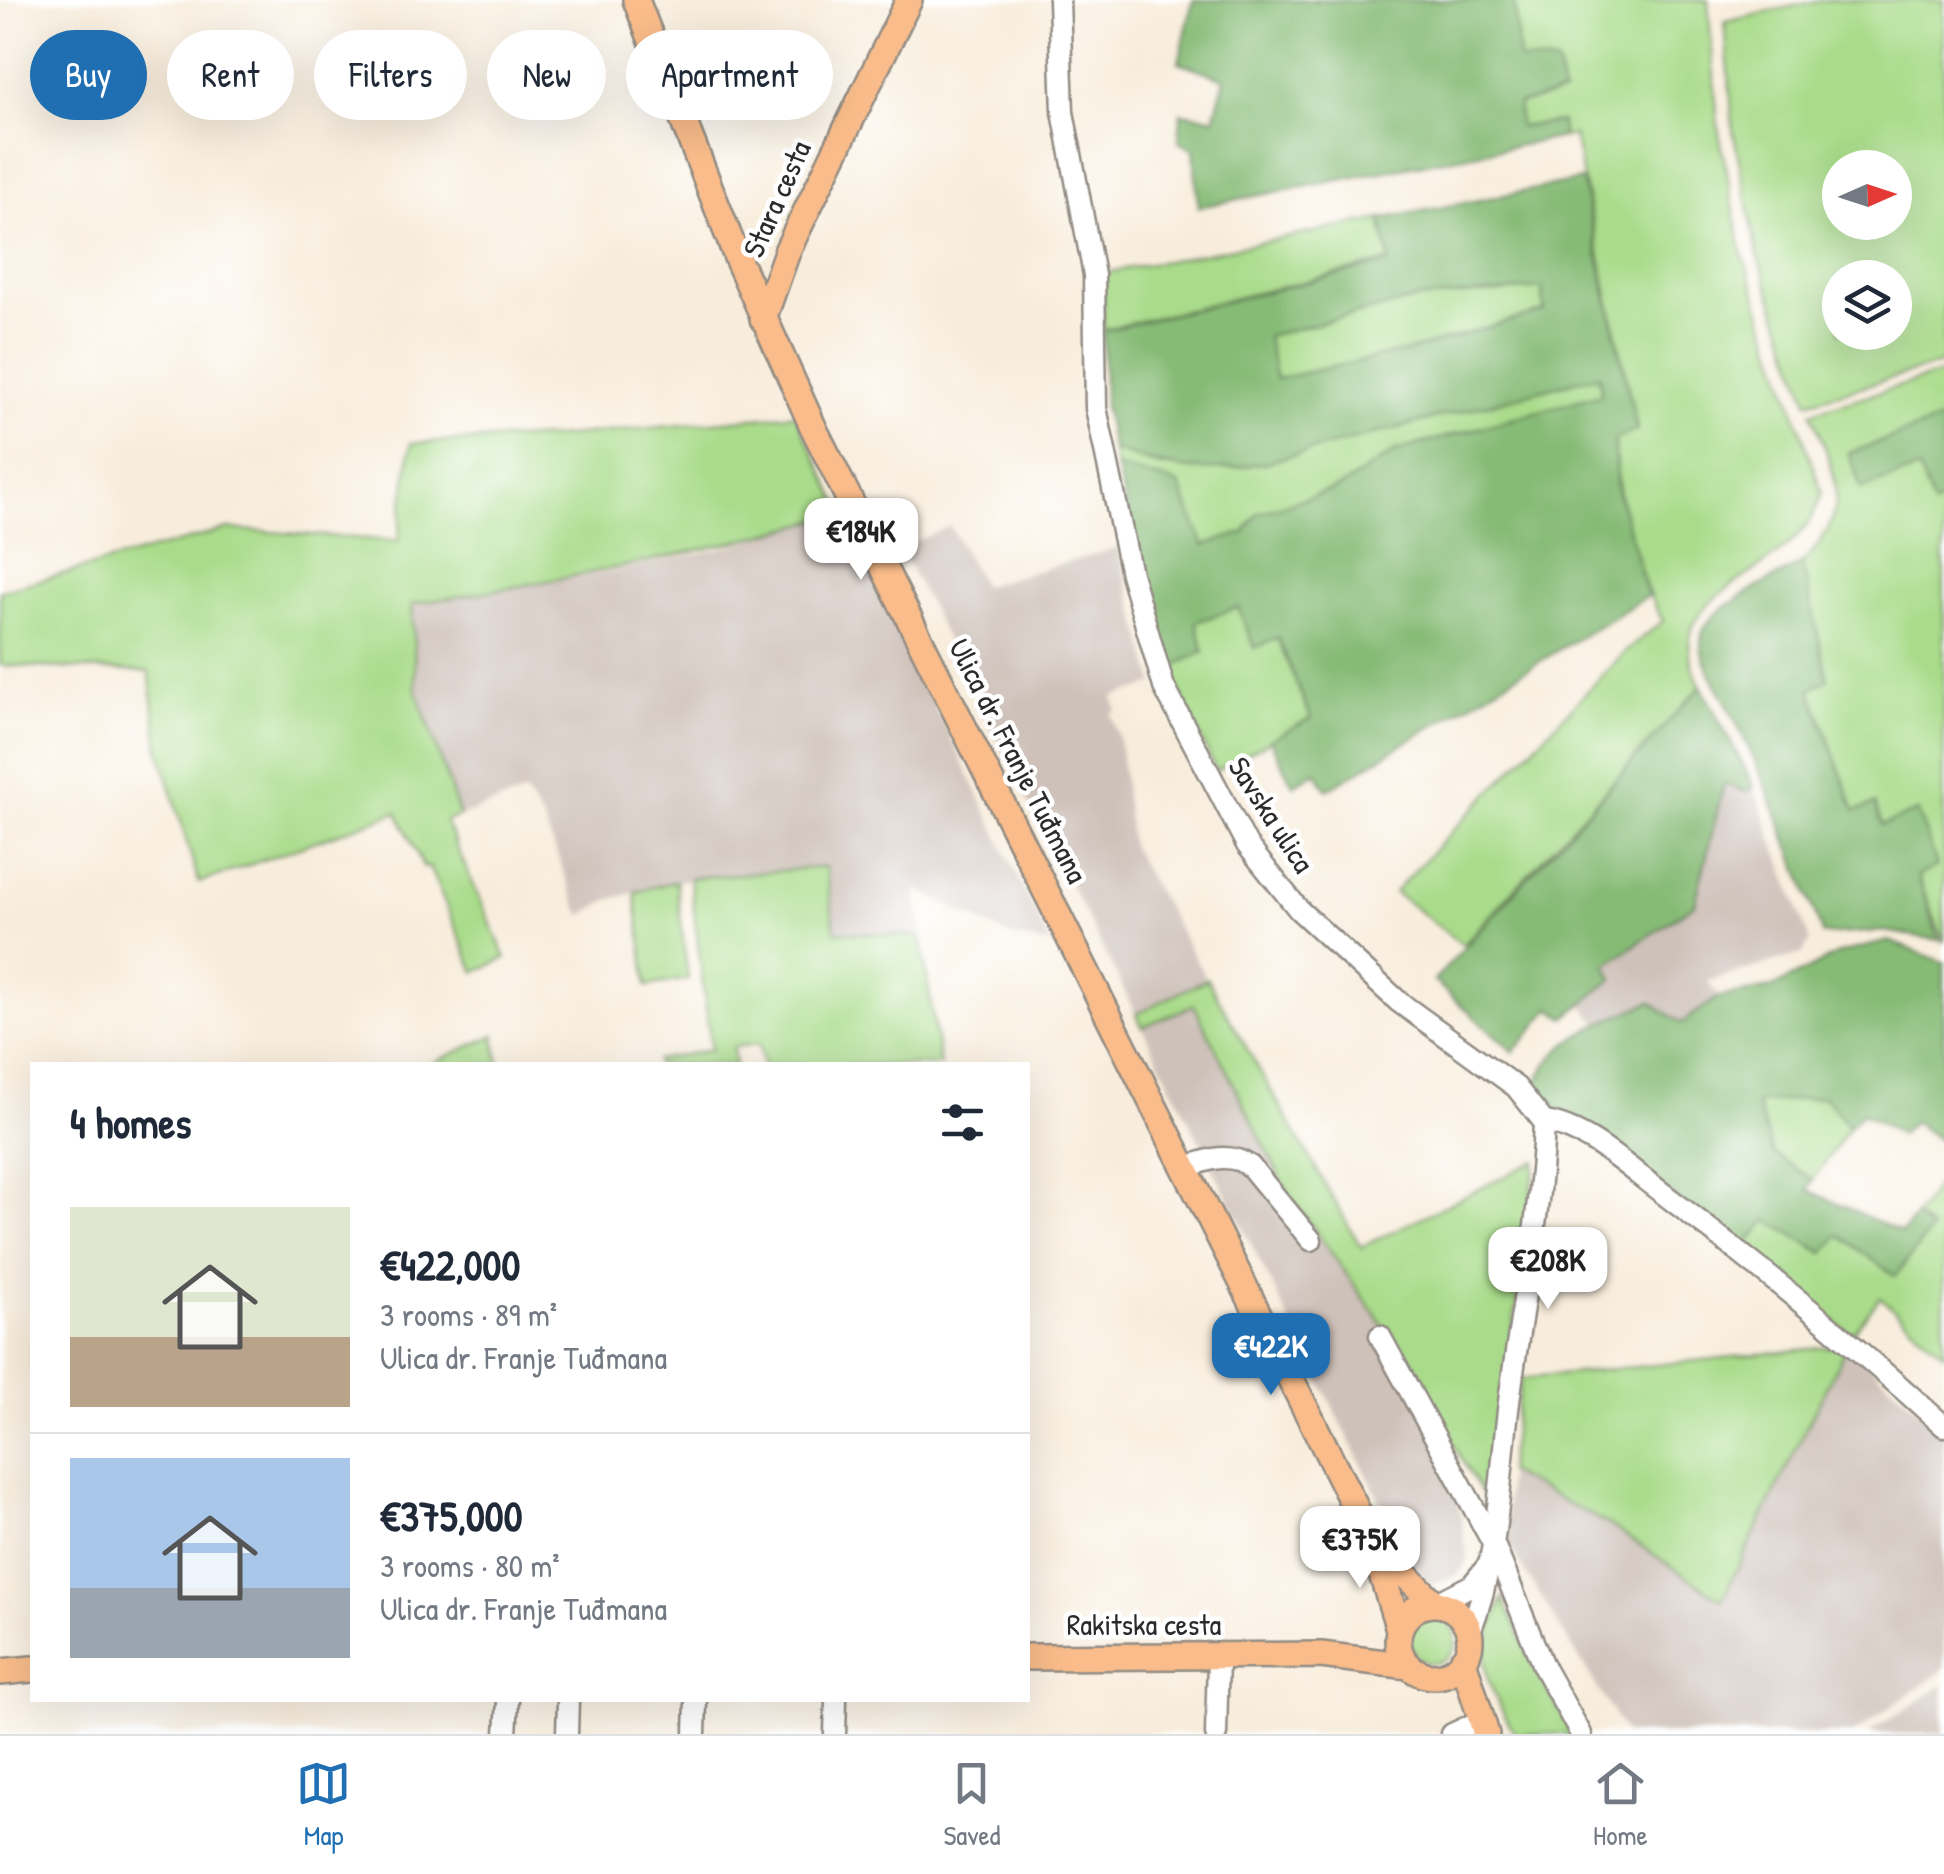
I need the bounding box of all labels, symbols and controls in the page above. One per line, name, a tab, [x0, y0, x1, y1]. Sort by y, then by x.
chip: Buy	[30, 30, 147, 120]
chip: Rent	[167, 30, 294, 120]
chip: Filters	[314, 30, 467, 120]
chip: New	[487, 30, 606, 120]
chip: Apartment	[626, 30, 833, 120]
street label: Stara cesta	[733, 134, 820, 263]
north arrow	[1822, 150, 1912, 240]
map controls	[1822, 150, 1912, 350]
button: layers	[1822, 260, 1912, 350]
pin: €184K	[791, 498, 931, 583]
text: €184K	[826, 509, 896, 552]
street label: Ulica dr. Franje Tuđmana	[940, 632, 1098, 890]
street label: Savska ulica	[1220, 749, 1324, 880]
text: 4 homes	[70, 1094, 191, 1151]
icon: filters	[935, 1095, 990, 1150]
pin: €208K	[1478, 1227, 1618, 1312]
text: €422,000	[380, 1236, 520, 1293]
text: €208K	[1510, 1238, 1586, 1281]
icon: home	[150, 1247, 270, 1367]
text: 3 rooms · 89 m²	[380, 1293, 557, 1336]
pin: €422K	[1201, 1313, 1341, 1398]
text: €422K	[1234, 1324, 1308, 1367]
text: Ulica dr. Franje Tuđmana	[380, 1336, 667, 1379]
text: €375,000	[380, 1487, 523, 1544]
icon: home	[150, 1498, 270, 1618]
pin: €375K	[1290, 1506, 1430, 1591]
text: €375K	[1322, 1517, 1398, 1560]
text: 3 rooms · 80 m²	[380, 1544, 560, 1587]
text: Ulica dr. Franje Tuđmana	[380, 1587, 667, 1630]
street label: Rakitska cesta	[1067, 1604, 1222, 1644]
tab: Map	[296, 1756, 351, 1854]
tab: Saved	[943, 1756, 1001, 1854]
tab: Home	[1593, 1756, 1648, 1854]

